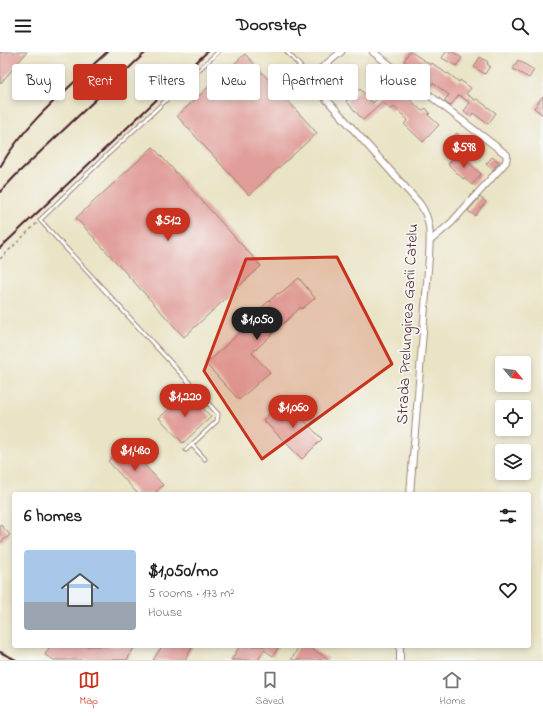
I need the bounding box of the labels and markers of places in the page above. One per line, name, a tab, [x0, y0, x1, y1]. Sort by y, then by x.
pin: $598	[440, 135, 488, 169]
pin: $512	[144, 208, 192, 242]
pin: $1,050	[224, 307, 290, 341]
pin: $1,220	[152, 384, 218, 418]
pin: $1,060	[260, 395, 326, 429]
pin: $1,480	[102, 438, 168, 472]

